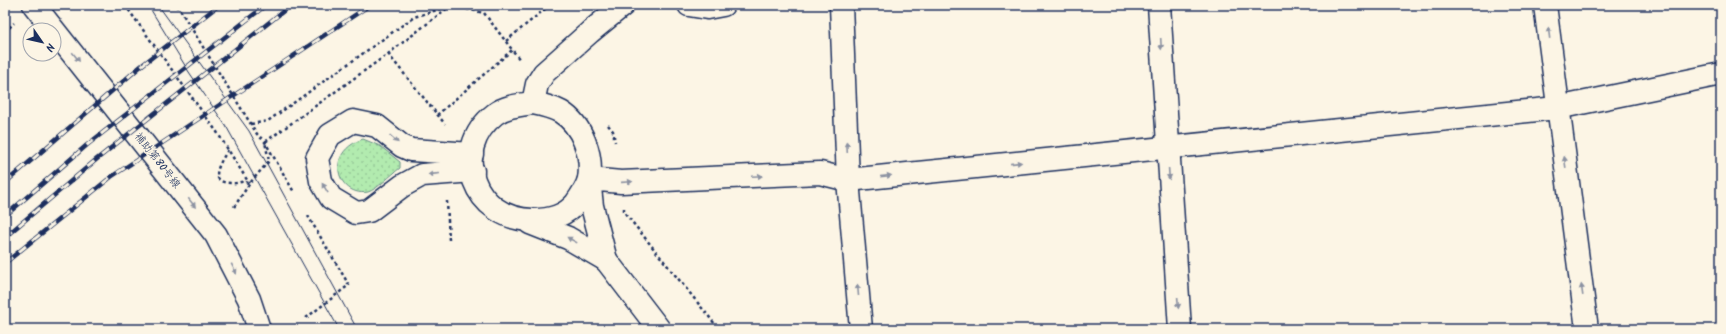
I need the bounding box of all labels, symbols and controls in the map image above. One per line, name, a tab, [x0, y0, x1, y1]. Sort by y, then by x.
north arrow	[22, 22, 62, 62]
one-way arrow	[1545, 26, 1552, 39]
one-way arrow	[1158, 38, 1165, 50]
text: N	[40, 39, 59, 55]
one-way arrow	[72, 52, 81, 62]
street label: 補助第80号線	[129, 129, 185, 193]
one-way arrow	[389, 134, 399, 143]
one-way arrow	[844, 140, 850, 153]
one-way arrow	[1561, 155, 1568, 168]
one-way arrow	[1010, 160, 1022, 167]
one-way arrow	[1165, 168, 1172, 180]
one-way arrow	[428, 171, 440, 178]
one-way arrow	[751, 173, 764, 179]
one-way arrow	[880, 173, 892, 180]
one-way arrow	[621, 178, 633, 185]
one-way arrow	[322, 182, 329, 194]
one-way arrow	[187, 198, 196, 209]
one-way arrow	[566, 237, 578, 244]
one-way arrow	[231, 264, 237, 275]
one-way arrow	[855, 284, 861, 296]
one-way arrow	[1579, 284, 1585, 296]
one-way arrow	[1175, 297, 1182, 309]

